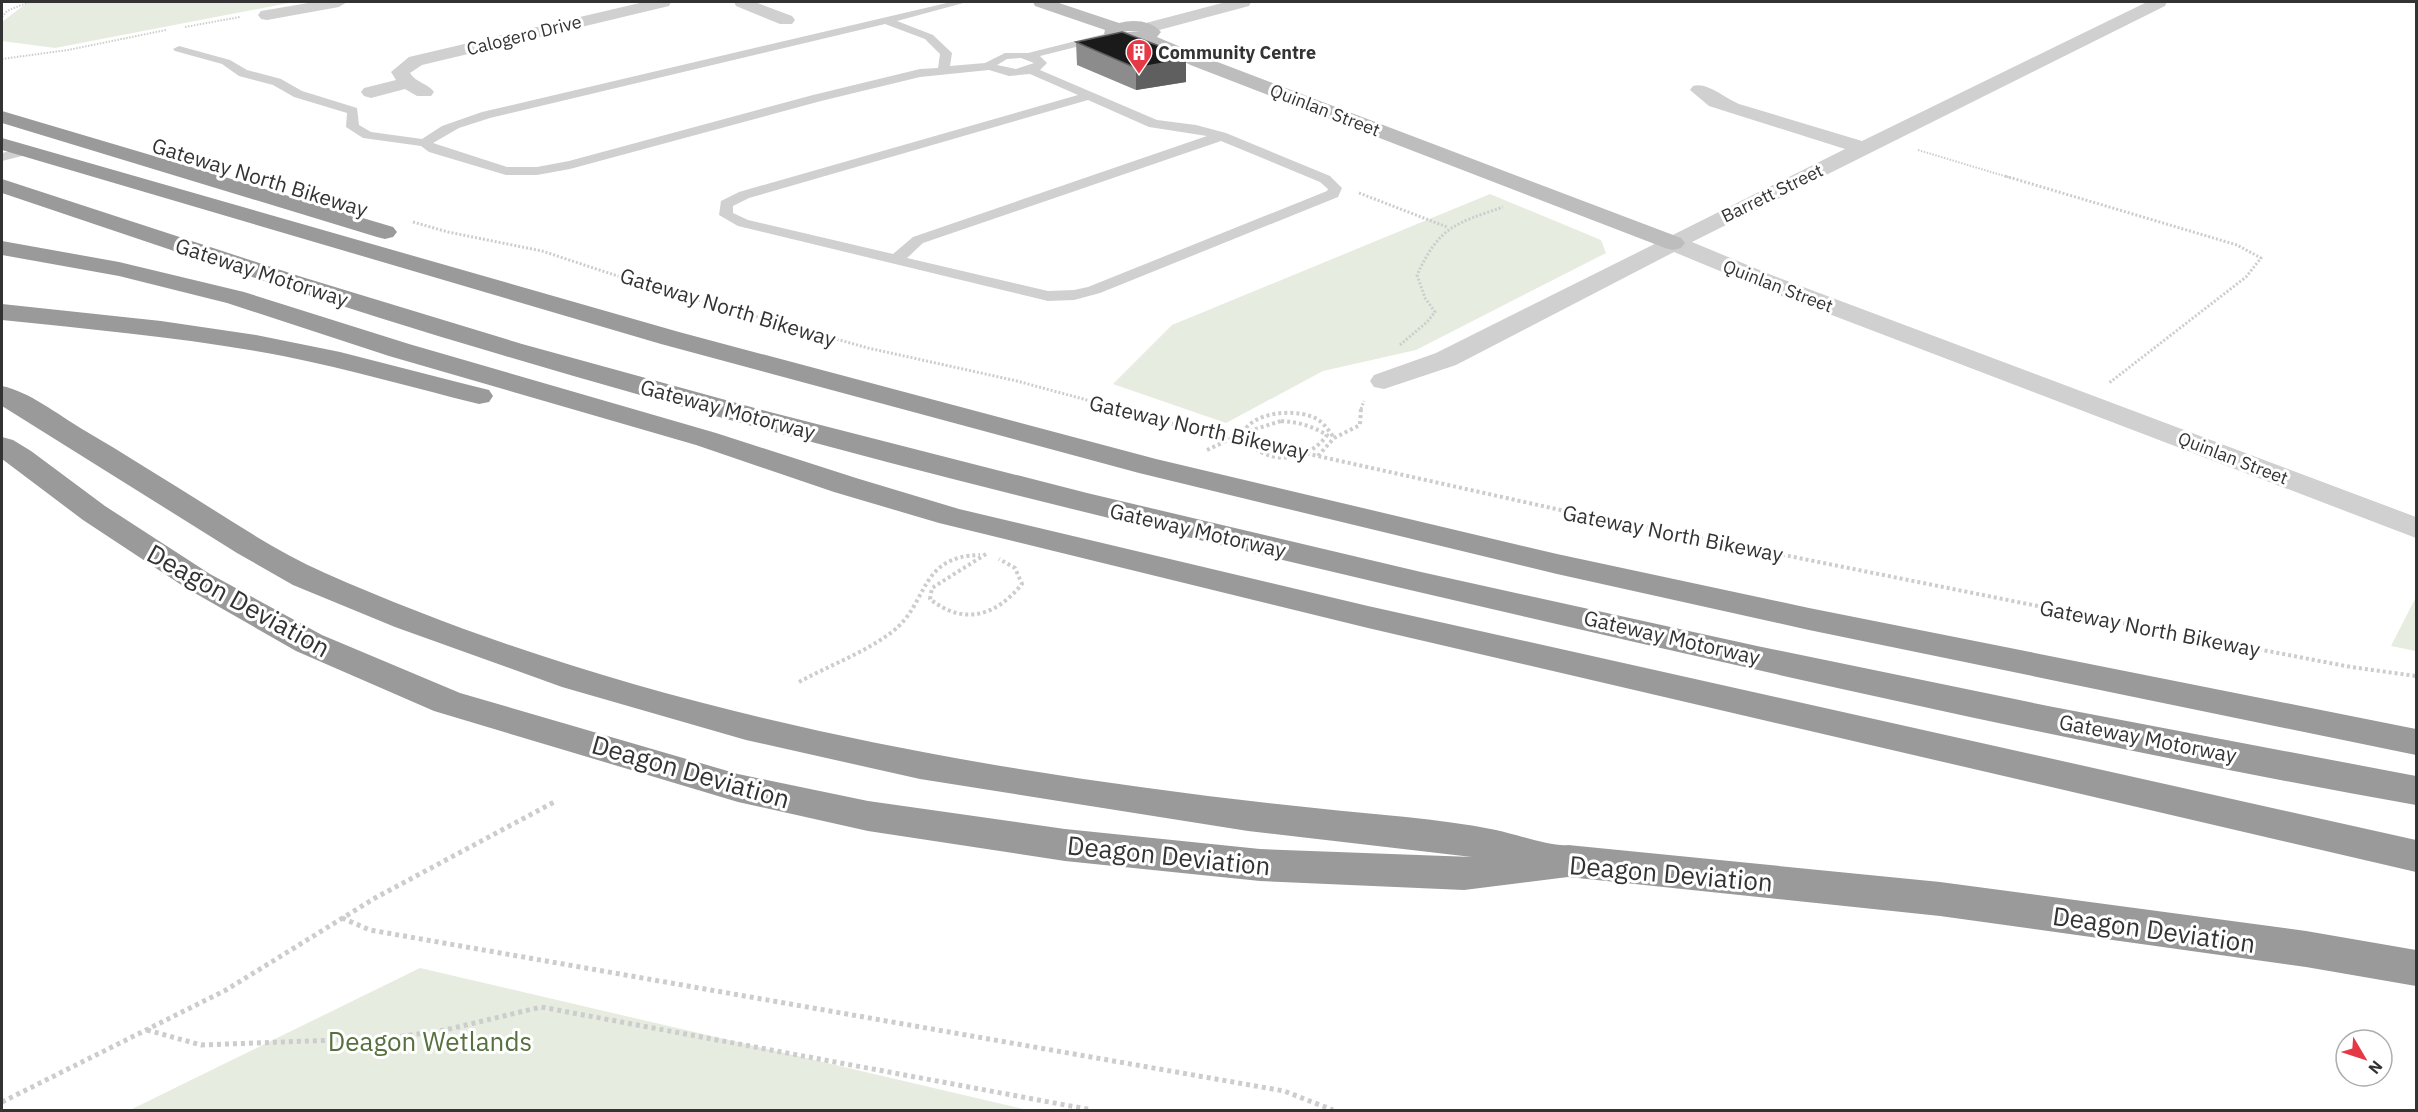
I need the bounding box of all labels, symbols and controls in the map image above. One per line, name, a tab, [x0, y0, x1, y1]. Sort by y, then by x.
street label: Calogero Drive	[464, 10, 584, 60]
building icon: Community Centre	[1124, 37, 1154, 75]
place label: Community Centre	[1158, 41, 1316, 64]
street label: Quinlan Street	[1267, 78, 1383, 142]
street label: Gateway North Bikeway	[149, 131, 372, 223]
street label: Barrett Street	[1717, 158, 1827, 228]
street label: Gateway Motorway	[172, 231, 353, 313]
street label: Quinlan Street	[1720, 254, 1836, 318]
street label: Gateway North Bikeway	[617, 261, 840, 353]
street label: Gateway Motorway	[637, 372, 819, 446]
street label: Gateway North Bikeway	[1087, 388, 1312, 466]
street label: Quinlan Street	[2175, 426, 2291, 490]
street label: Gateway Motorway	[1107, 496, 1289, 564]
street label: Gateway North Bikeway	[1560, 498, 1786, 568]
street label: Deagon Deviation	[141, 536, 337, 664]
street label: Gateway North Bikeway	[2037, 593, 2263, 663]
street label: Gateway Motorway	[1581, 603, 1763, 671]
street label: Gateway Motorway	[2057, 707, 2240, 769]
street label: Deagon Deviation	[588, 727, 794, 815]
street label: Deagon Deviation	[1066, 827, 1272, 883]
street label: Deagon Deviation	[1568, 847, 1774, 899]
street label: Deagon Deviation	[2050, 898, 2258, 960]
park label: Deagon Wetlands	[328, 1024, 532, 1058]
north arrow	[2334, 1028, 2394, 1088]
text: N	[2364, 1057, 2387, 1078]

